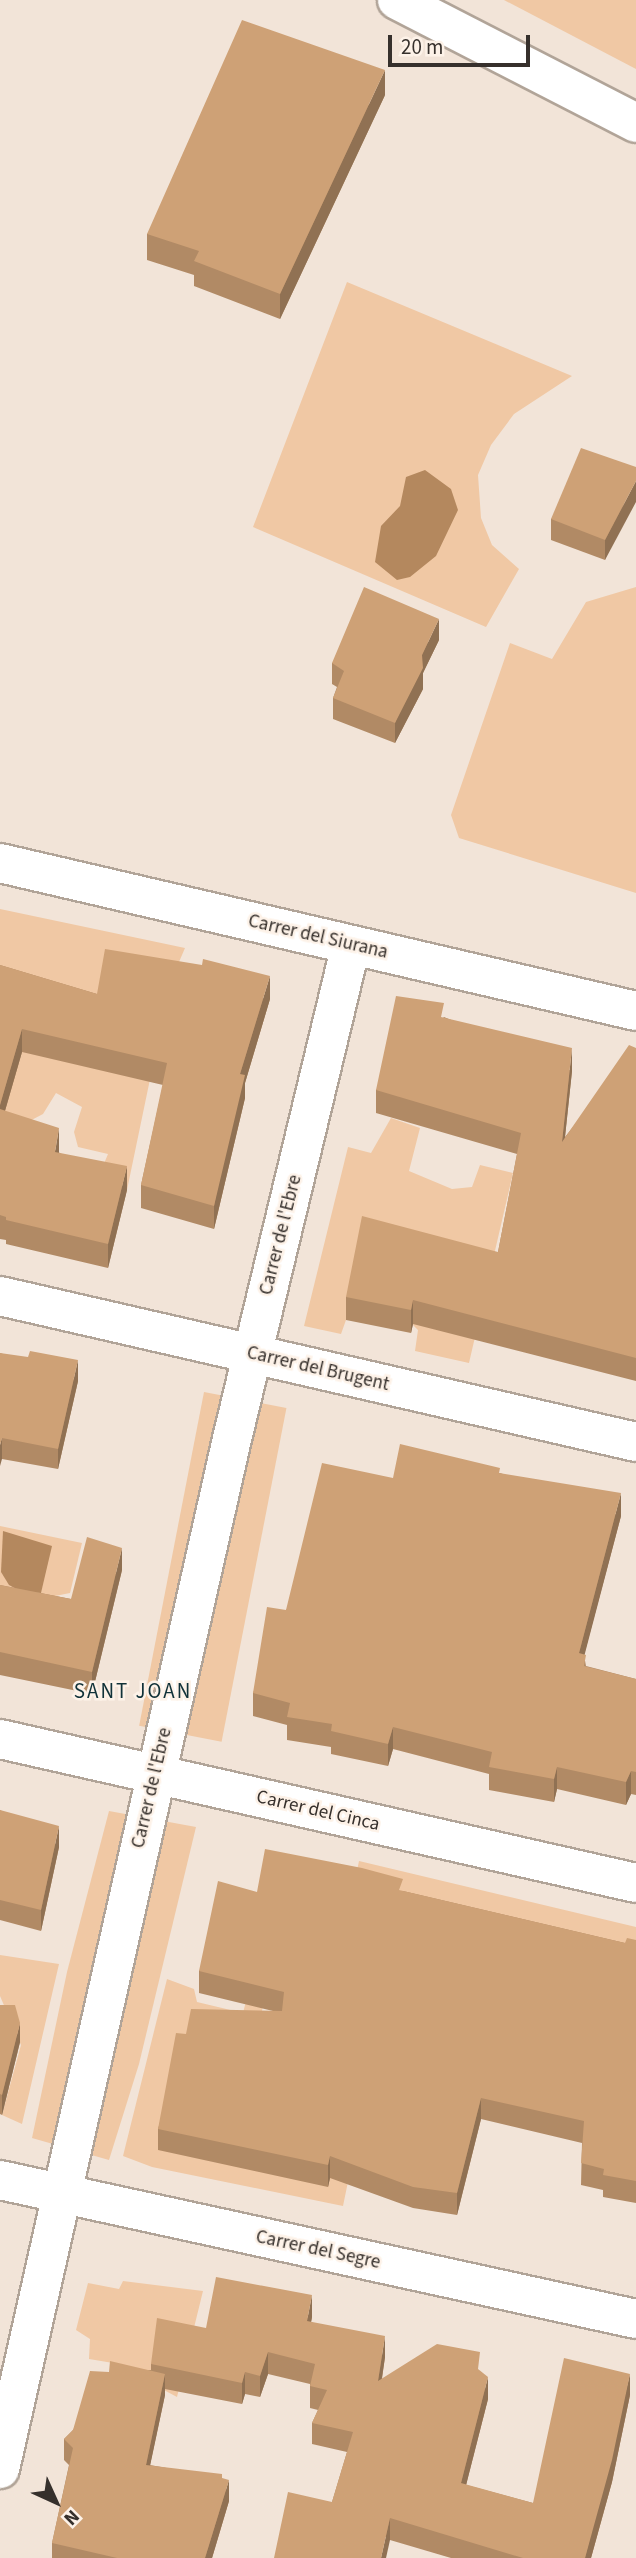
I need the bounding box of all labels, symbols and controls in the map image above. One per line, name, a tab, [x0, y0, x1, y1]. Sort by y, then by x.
scale bar	[391, 21, 533, 65]
text: 20 m	[401, 32, 443, 62]
street label: Carrer del Siurana	[246, 910, 390, 964]
street label: Carrer de l'Ebre	[255, 1173, 307, 1297]
street label: Carrer del Brugent	[245, 1342, 391, 1396]
district label: SANT JOAN	[75, 1678, 191, 1704]
street label: Carrer de l'Ebre	[127, 1726, 177, 1850]
street label: Carrer del Cinca	[254, 1786, 382, 1836]
street label: Carrer del Segre	[254, 2226, 382, 2274]
north arrow	[21, 2467, 91, 2537]
text: N	[57, 2503, 85, 2531]

